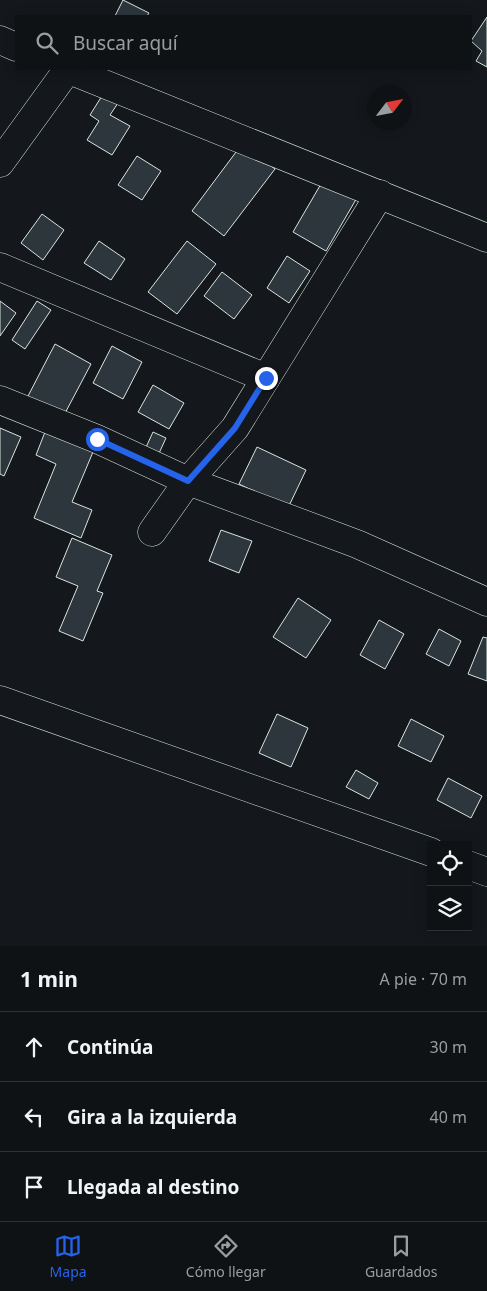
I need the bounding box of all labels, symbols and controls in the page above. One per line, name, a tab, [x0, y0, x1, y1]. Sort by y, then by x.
search box	[15, 15, 472, 70]
icon: search	[33, 29, 61, 57]
text: Buscar aquí	[73, 30, 178, 56]
north arrow	[367, 85, 412, 130]
route end	[255, 367, 278, 390]
route start	[86, 428, 109, 451]
map controls	[427, 841, 472, 931]
button: locate	[427, 841, 472, 886]
button: layers	[427, 886, 472, 931]
text: 1 min	[20, 965, 78, 993]
text: A pie · 70 m	[380, 968, 467, 990]
icon: ahead	[20, 1033, 48, 1061]
text: Continúa	[67, 1034, 153, 1060]
text: 30 m	[430, 1036, 467, 1058]
icon: left	[20, 1103, 48, 1131]
text: Gira a la izquierda	[67, 1104, 237, 1130]
text: 40 m	[430, 1106, 467, 1128]
icon: arrive	[20, 1173, 48, 1201]
text: Llegada al destino	[67, 1174, 239, 1200]
tab: Mapa	[50, 1232, 87, 1281]
tab: Cómo llegar	[186, 1232, 266, 1281]
tab: Guardados	[365, 1232, 437, 1281]

